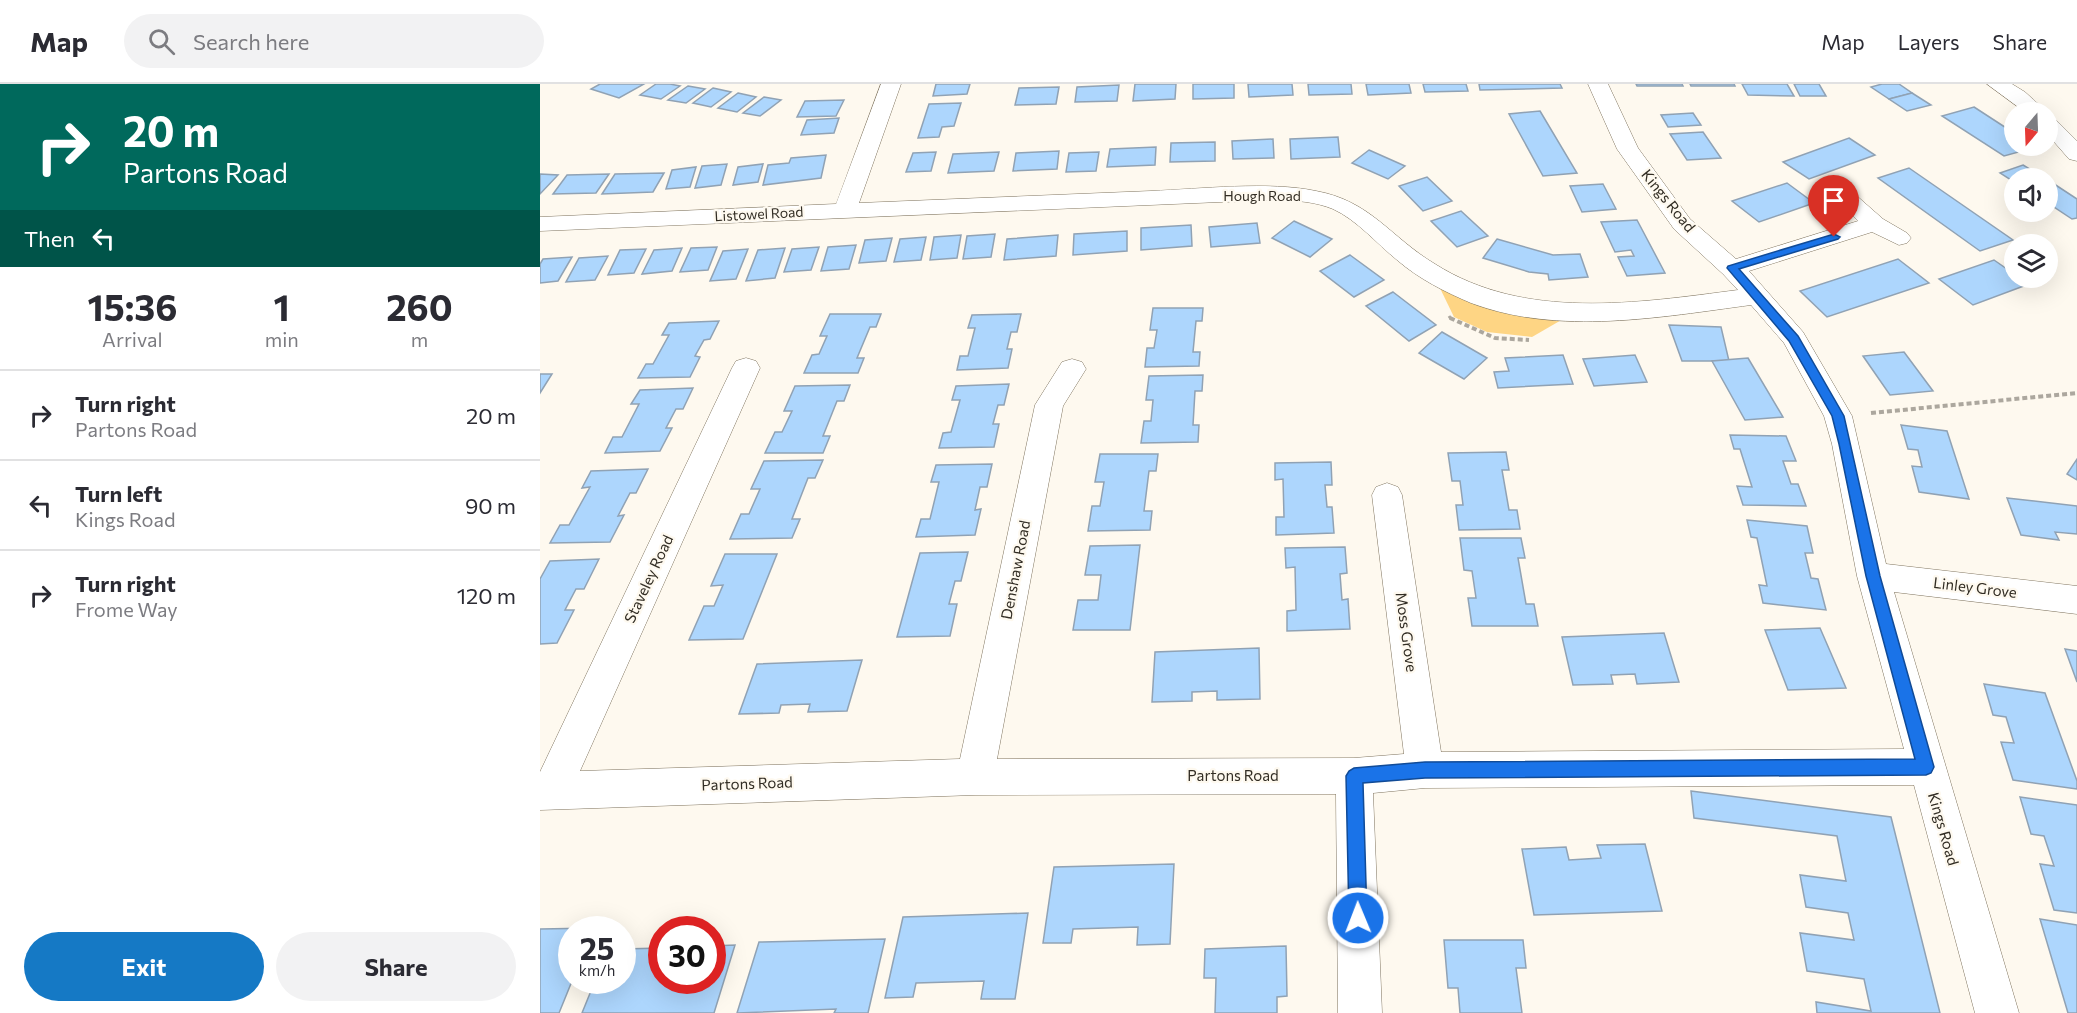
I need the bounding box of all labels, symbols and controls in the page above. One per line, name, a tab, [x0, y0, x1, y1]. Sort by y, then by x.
search box	[124, 14, 544, 68]
text: Map	[30, 24, 88, 58]
icon: search	[145, 25, 178, 58]
text: Search here	[193, 28, 309, 55]
text: Map	[1821, 29, 1865, 54]
text: Layers	[1898, 29, 1960, 54]
text: Share	[1993, 29, 2047, 54]
north arrow	[2004, 102, 2058, 156]
map controls	[2004, 102, 2058, 288]
text: 20 m	[123, 104, 219, 156]
icon: right	[24, 108, 102, 186]
text: Partons Road	[123, 156, 288, 189]
street label: Kings Road	[1638, 165, 1699, 235]
button: sound	[2004, 168, 2058, 222]
pin	[1808, 175, 1859, 237]
icon: arrive	[1817, 184, 1850, 217]
street label: Hough Road	[1223, 187, 1301, 204]
street label: Listowel Road	[714, 203, 804, 224]
icon: left	[87, 222, 120, 255]
text: Then	[24, 225, 75, 252]
button: layers	[2004, 234, 2058, 288]
text: 15:36	[87, 284, 177, 328]
text: 1	[274, 284, 290, 328]
text: 260	[386, 284, 453, 328]
text: Arrival	[102, 327, 163, 351]
text: min	[265, 327, 299, 351]
text: m	[411, 327, 428, 351]
text: Turn right	[75, 390, 176, 417]
icon: right	[24, 399, 57, 432]
text: 20 m	[466, 402, 516, 429]
text: Partons Road	[75, 417, 197, 441]
text: Turn left	[75, 480, 162, 507]
icon: left	[24, 489, 57, 522]
text: 90 m	[465, 492, 516, 519]
text: Kings Road	[75, 507, 176, 531]
street label: Denshaw Road	[997, 519, 1033, 621]
street label: Staveley Road	[620, 532, 676, 625]
text: Turn right	[75, 570, 176, 597]
street label: Linley Grove	[1932, 573, 2018, 601]
icon: right	[24, 579, 57, 612]
text: 120 m	[457, 582, 516, 609]
street label: Moss Grove	[1392, 591, 1422, 673]
text: Frome Way	[75, 597, 178, 621]
street label: Partons Road	[1187, 766, 1279, 784]
street label: Partons Road	[701, 772, 793, 794]
street label: Kings Road	[1925, 790, 1963, 867]
position arrow	[1326, 886, 1390, 950]
speed limit sign: 30	[648, 916, 726, 994]
text: 25	[580, 929, 614, 966]
button: Exit	[24, 932, 264, 1001]
button: Share	[276, 932, 516, 1001]
text: km/h	[579, 961, 615, 979]

